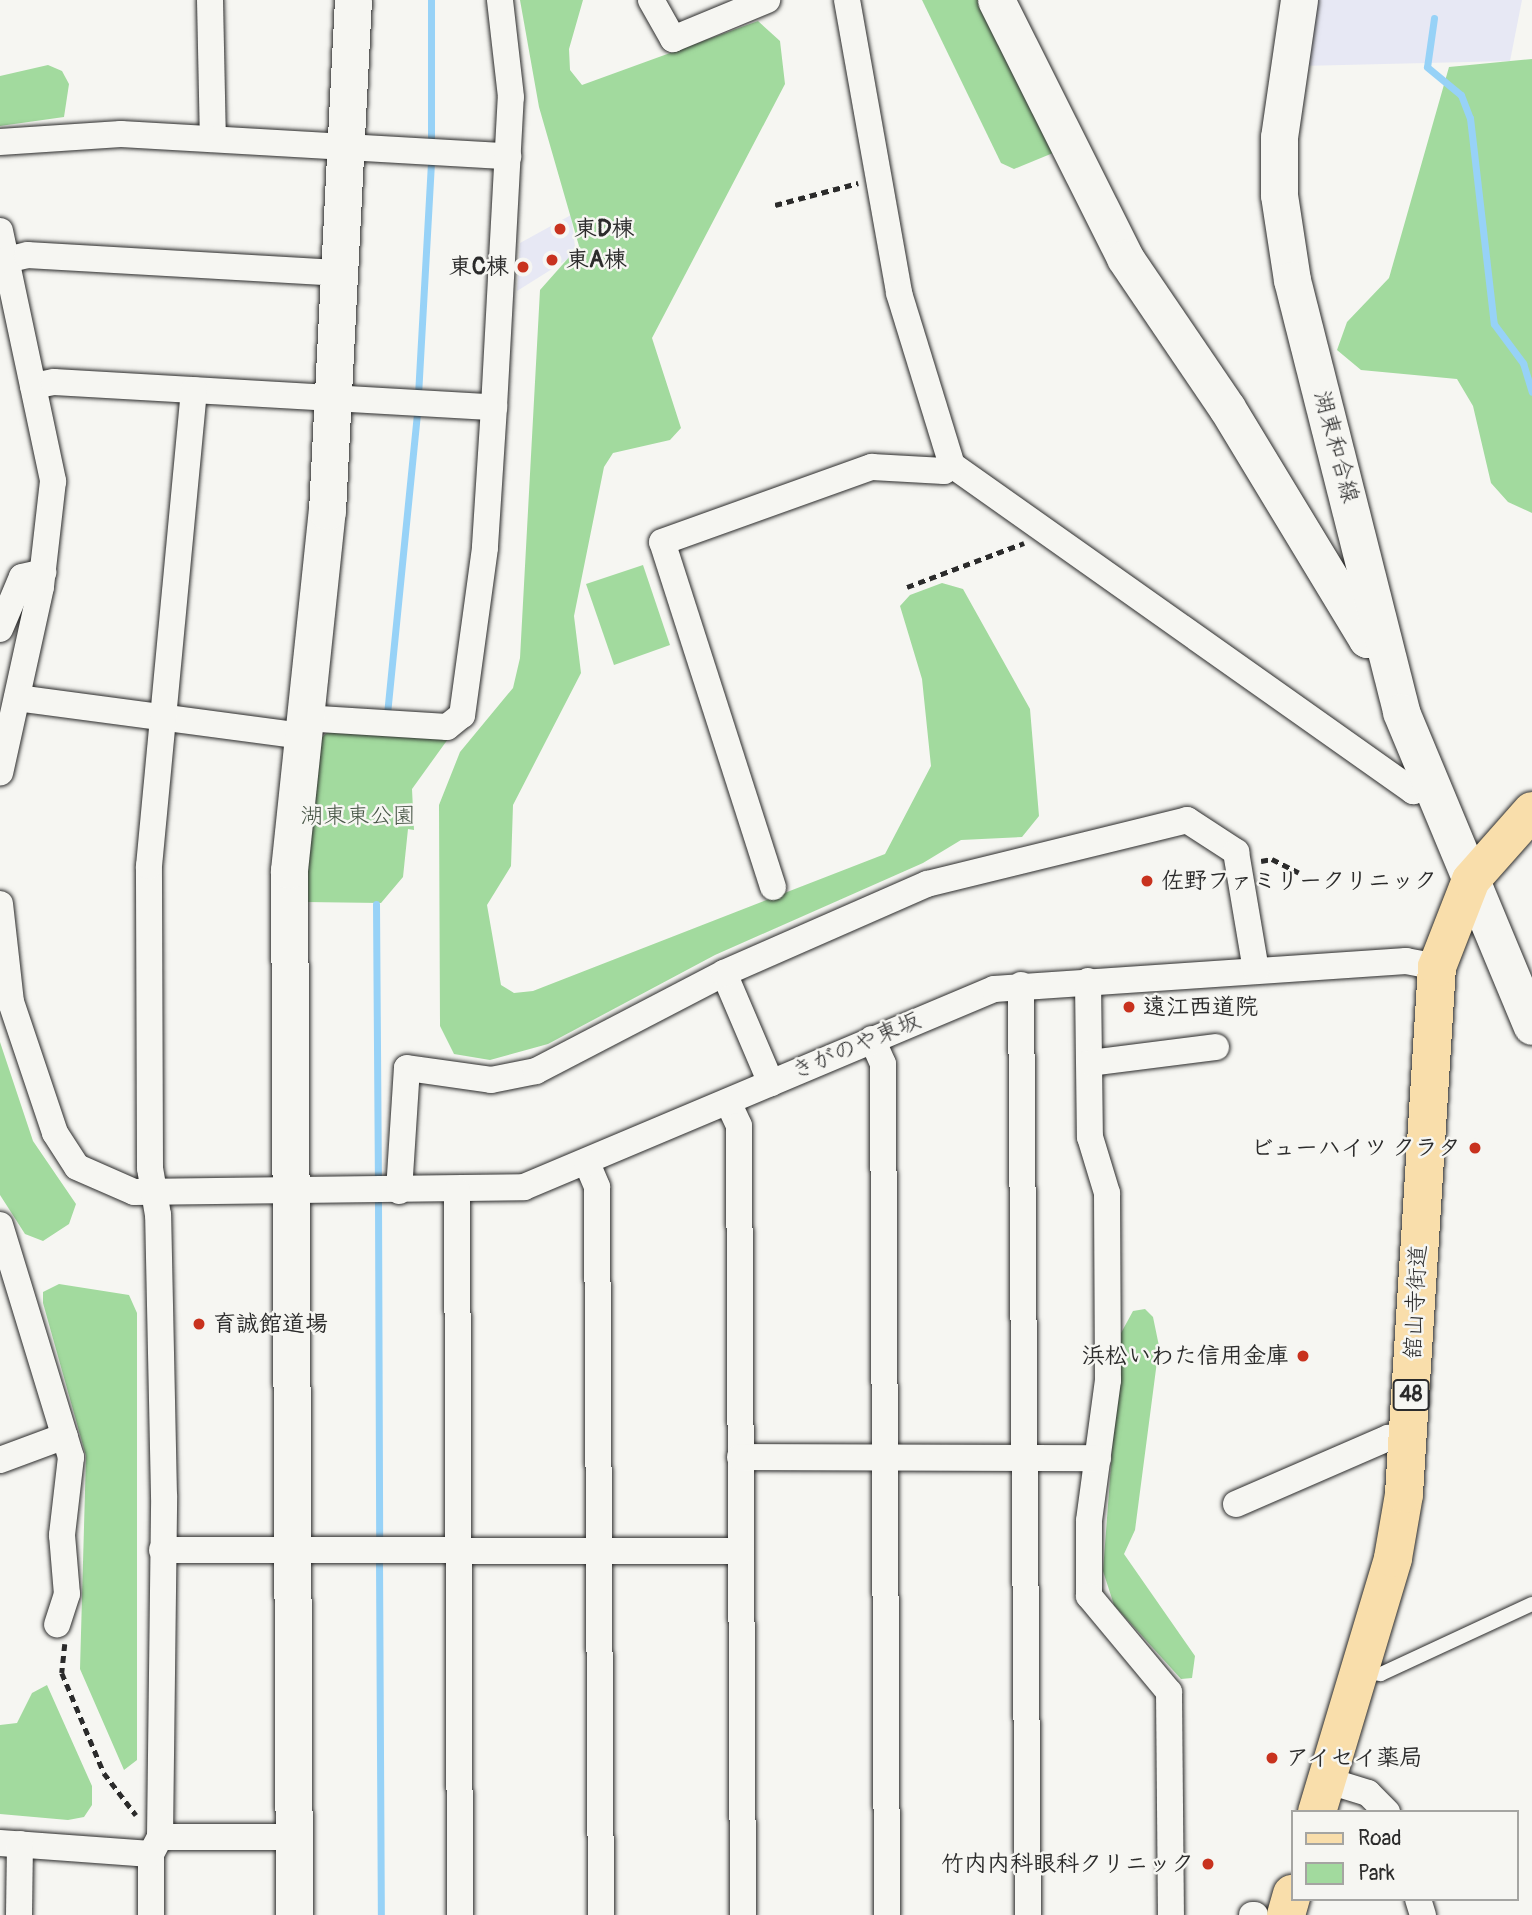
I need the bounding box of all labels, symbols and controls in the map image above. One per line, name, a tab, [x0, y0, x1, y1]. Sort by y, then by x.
place label: 東D棟	[574, 215, 634, 243]
marker: 東D棟	[552, 221, 568, 237]
place label: 東A棟	[566, 246, 627, 274]
marker: 東A棟	[544, 252, 560, 268]
place label: 東C棟	[449, 253, 509, 281]
marker: 東C棟	[515, 259, 531, 275]
street label: 湖東和合線	[1308, 388, 1364, 506]
park label: 湖東東公園	[301, 802, 415, 830]
place label: 佐野ファミリークリニック	[1161, 867, 1437, 895]
marker: 佐野ファミリークリニック	[1139, 873, 1155, 889]
place label: 遠江西道院	[1143, 993, 1258, 1021]
marker: 遠江西道院	[1121, 999, 1137, 1015]
street label: きがのや東坂	[787, 1006, 925, 1086]
place label: ビューハイツ クラタ	[1249, 1134, 1461, 1162]
marker: ビューハイツ クラタ	[1467, 1140, 1483, 1156]
street label: 舘山寺街道	[1399, 1244, 1433, 1360]
place label: 育誠館道場	[213, 1310, 328, 1338]
marker: 育誠館道場	[191, 1316, 207, 1332]
place label: 浜松いわた信用金庫	[1082, 1342, 1289, 1370]
marker: 浜松いわた信用金庫	[1295, 1348, 1311, 1364]
road number: 48	[1392, 1378, 1430, 1412]
place label: アイセイ薬局	[1286, 1744, 1424, 1772]
marker: アイセイ薬局	[1264, 1750, 1280, 1766]
legend	[1290, 1810, 1518, 1901]
text: Road	[1358, 1825, 1402, 1852]
place label: 竹内内科眼科クリニック	[941, 1850, 1194, 1878]
marker: 竹内内科眼科クリニック	[1200, 1856, 1216, 1872]
text: Park	[1358, 1860, 1395, 1887]

